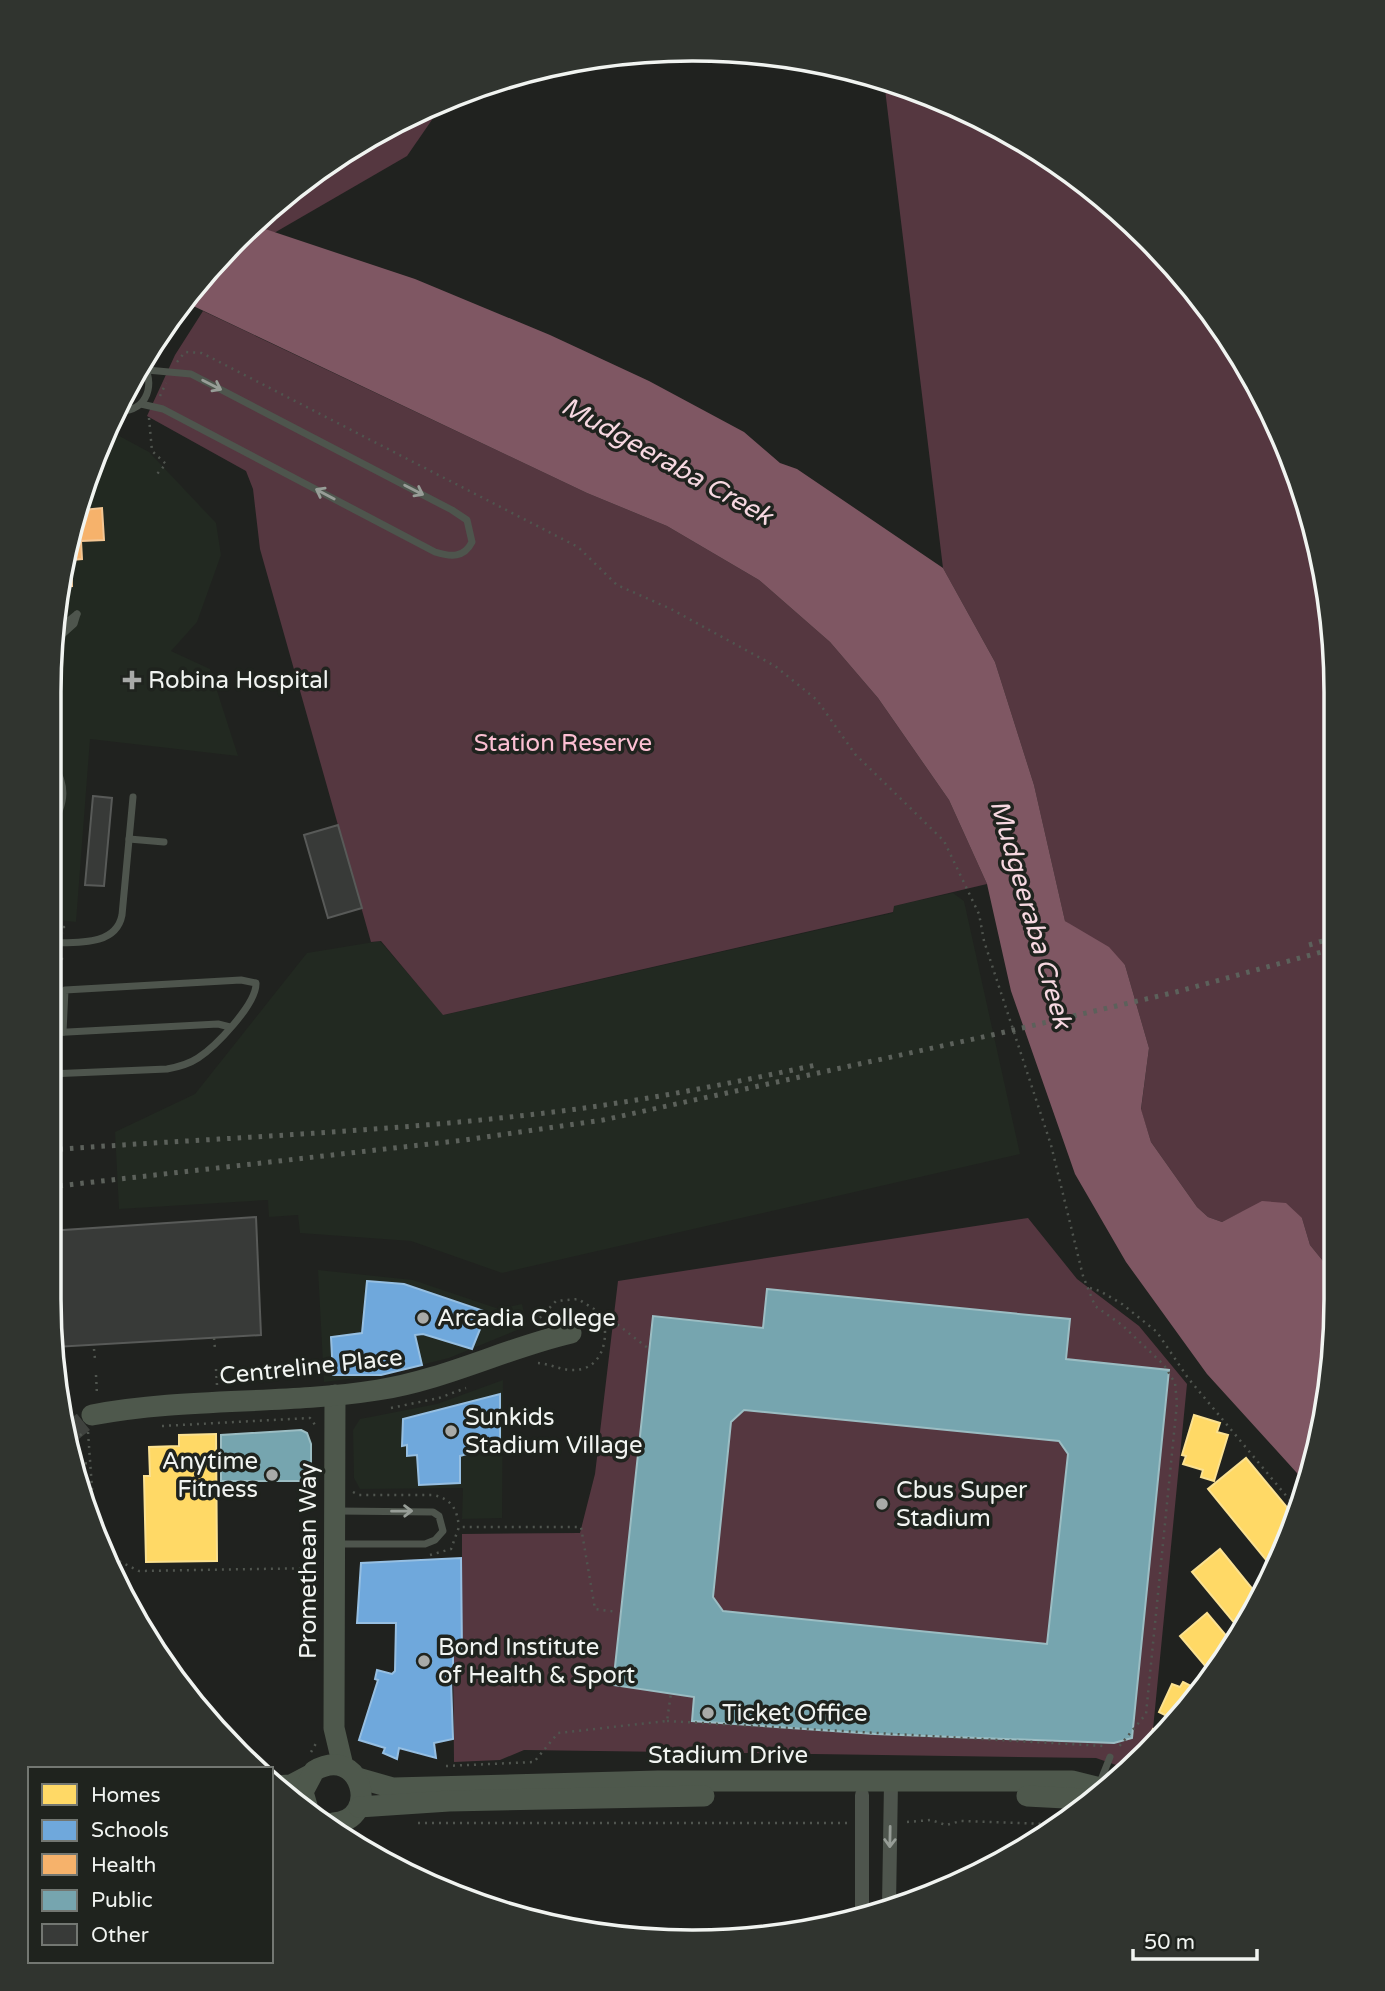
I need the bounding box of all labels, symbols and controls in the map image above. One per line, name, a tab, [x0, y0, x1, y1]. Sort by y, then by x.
one-way arrow	[201, 379, 222, 393]
water label: Mudgeeraba Creek	[556, 390, 779, 533]
one-way arrow	[403, 484, 424, 498]
one-way arrow	[315, 487, 335, 501]
place label: Robina Hospital	[148, 666, 329, 695]
marker: Robina Hospital	[122, 670, 142, 690]
park label: Station Reserve	[474, 729, 652, 758]
water label: Mudgeeraba Creek	[984, 796, 1079, 1034]
place label: Arcadia College	[437, 1304, 616, 1333]
marker: Arcadia College	[415, 1310, 431, 1326]
street label: Centreline Place	[218, 1343, 404, 1391]
place label: Sunkids Stadium Village	[465, 1403, 642, 1460]
marker: Sunkids Stadium Village	[443, 1423, 459, 1439]
place label: Anytime Fitness	[162, 1447, 258, 1504]
street label: Promethean Way	[294, 1463, 323, 1659]
marker: Anytime Fitness	[264, 1467, 280, 1483]
place label: Cbus Super Stadium	[896, 1476, 1028, 1533]
marker: Cbus Super Stadium	[874, 1496, 890, 1512]
one-way arrow	[390, 1504, 413, 1518]
place label: Bond Institute of Health & Sport	[438, 1633, 635, 1690]
marker: Bond Institute of Health & Sport	[416, 1653, 432, 1669]
place label: Ticket Office	[722, 1699, 868, 1728]
marker: Ticket Office	[700, 1705, 716, 1721]
street label: Stadium Drive	[648, 1741, 808, 1770]
legend	[28, 1767, 273, 1963]
text: Homes	[91, 1783, 161, 1808]
text: Schools	[91, 1818, 169, 1843]
one-way arrow	[883, 1825, 897, 1848]
text: Health	[91, 1853, 156, 1878]
text: Public	[91, 1888, 153, 1913]
scale bar	[1133, 1918, 1257, 1962]
text: Other	[91, 1923, 149, 1948]
text: 50 m	[1144, 1930, 1195, 1955]

